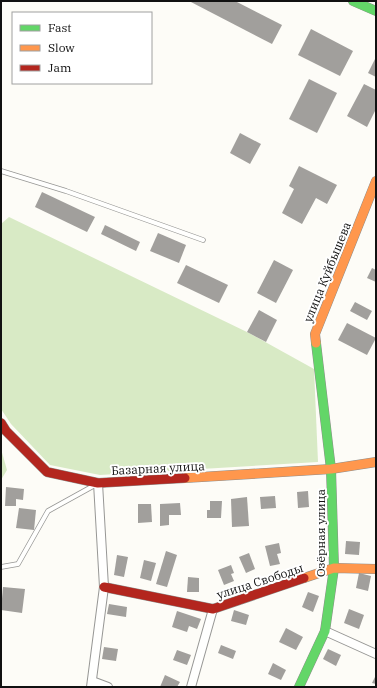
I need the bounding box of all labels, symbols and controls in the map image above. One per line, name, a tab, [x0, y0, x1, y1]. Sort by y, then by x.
legend	[12, 12, 152, 84]
text: Fast	[48, 20, 72, 35]
text: Slow	[48, 40, 75, 55]
text: Jam	[48, 60, 72, 75]
street label: улица Куйбышева	[300, 219, 354, 324]
street label: Базарная улица	[111, 458, 206, 478]
street label: Озёрная улица	[313, 488, 328, 577]
street label: улица Свободы	[215, 560, 305, 602]

